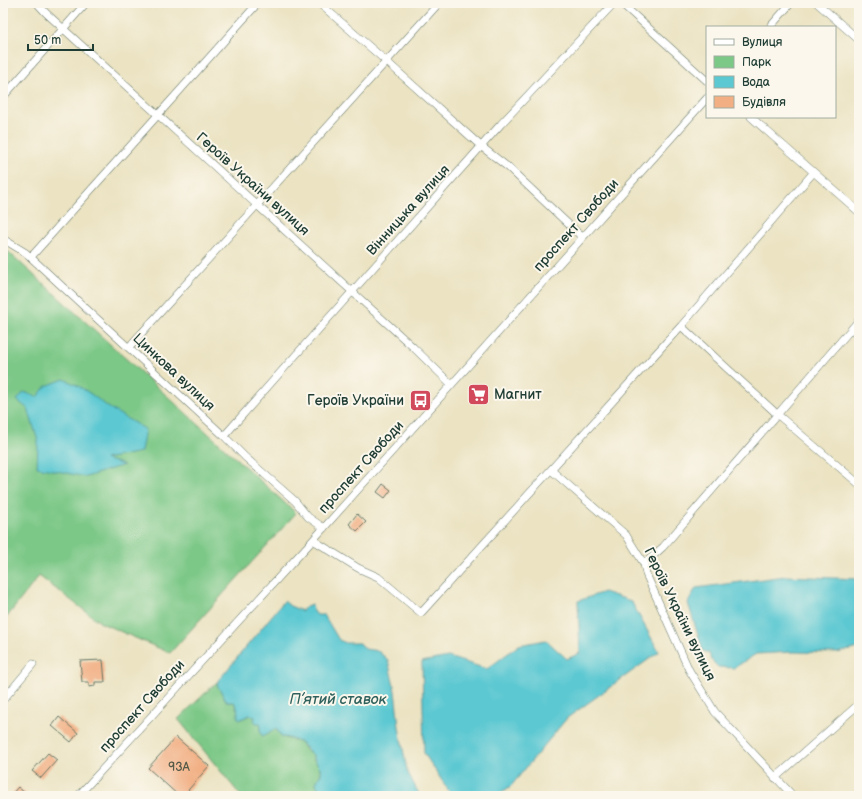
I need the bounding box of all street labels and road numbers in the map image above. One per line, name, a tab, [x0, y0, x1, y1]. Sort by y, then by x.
street label: Героїв України вулиця	[193, 129, 313, 239]
street label: Вінницька вулиця	[363, 161, 453, 259]
street label: проспект Свободи	[530, 175, 622, 275]
street label: Цинкова вулиця	[129, 330, 219, 414]
street label: проспект Свободи	[315, 417, 407, 517]
street label: Героїв України вулиця	[640, 545, 720, 684]
street label: проспект Свободи	[96, 656, 188, 756]

